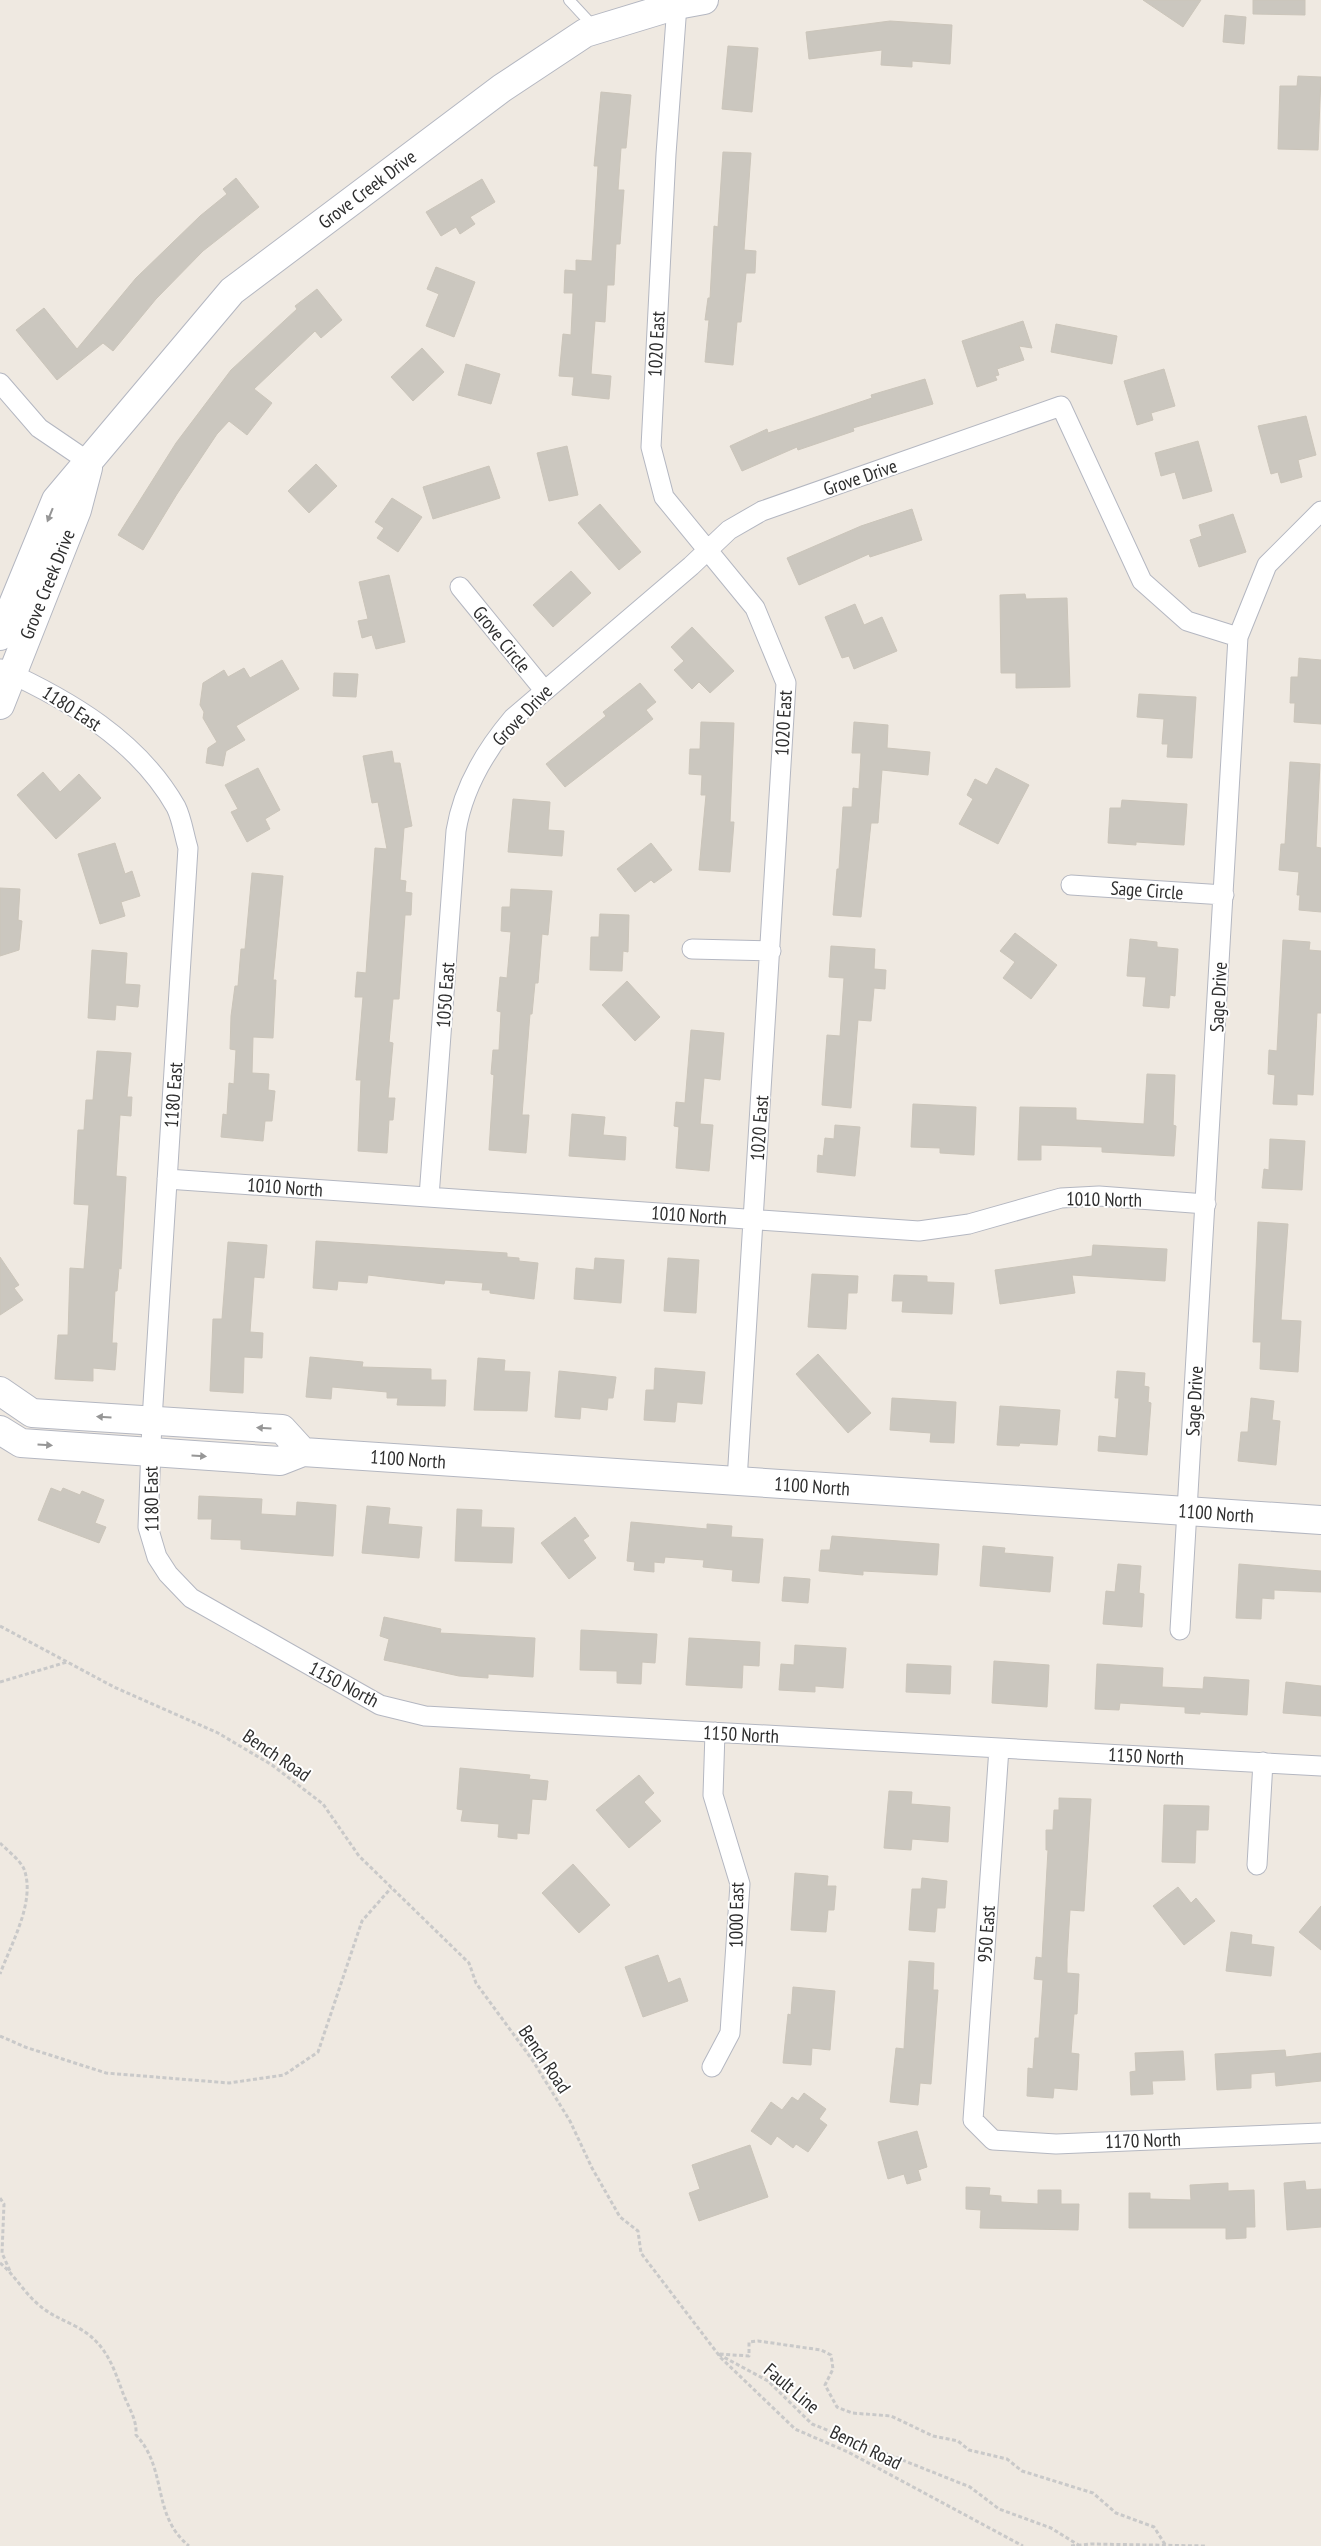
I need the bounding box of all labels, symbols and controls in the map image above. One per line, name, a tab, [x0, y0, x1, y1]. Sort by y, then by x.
street label: Grove Creek Drive	[313, 144, 421, 234]
street label: 1020 East	[642, 310, 670, 377]
street label: Grove Drive	[820, 453, 900, 501]
one-way arrow	[46, 508, 54, 523]
street label: Grove Creek Drive	[14, 525, 80, 643]
street label: Grove Circle	[468, 601, 536, 677]
street label: Grove Drive	[487, 679, 557, 751]
street label: 1180 East	[38, 680, 107, 736]
street label: 1020 East	[769, 689, 797, 756]
street label: Sage Circle	[1110, 875, 1184, 905]
street label: 1050 East	[431, 961, 459, 1029]
street label: Sage Drive	[1204, 961, 1232, 1033]
street label: 1180 East	[159, 1061, 187, 1129]
street label: 1020 East	[745, 1094, 773, 1162]
street label: 1010 North	[246, 1172, 324, 1202]
street label: 1010 North	[1066, 1186, 1142, 1212]
street label: 1010 North	[650, 1200, 728, 1230]
street label: Sage Drive	[1180, 1365, 1208, 1437]
one-way arrow	[95, 1413, 111, 1421]
one-way arrow	[256, 1424, 272, 1432]
one-way arrow	[37, 1441, 53, 1449]
street label: 1100 North	[369, 1444, 447, 1474]
one-way arrow	[191, 1452, 207, 1460]
street label: 1180 East	[138, 1465, 164, 1532]
street label: 1100 North	[773, 1471, 851, 1501]
street label: 1100 North	[1177, 1498, 1255, 1528]
street label: 1150 North	[305, 1656, 383, 1712]
street label: 1150 North	[702, 1720, 780, 1748]
street label: Bench Road	[238, 1724, 316, 1786]
street label: 1150 North	[1107, 1742, 1185, 1770]
street label: 1000 East	[723, 1881, 749, 1948]
street label: 950 East	[972, 1904, 1000, 1963]
street label: Bench Road	[514, 2020, 576, 2098]
street label: 1170 North	[1105, 2127, 1181, 2153]
street label: Fault Line	[759, 2358, 825, 2418]
street label: Bench Road	[826, 2419, 906, 2475]

